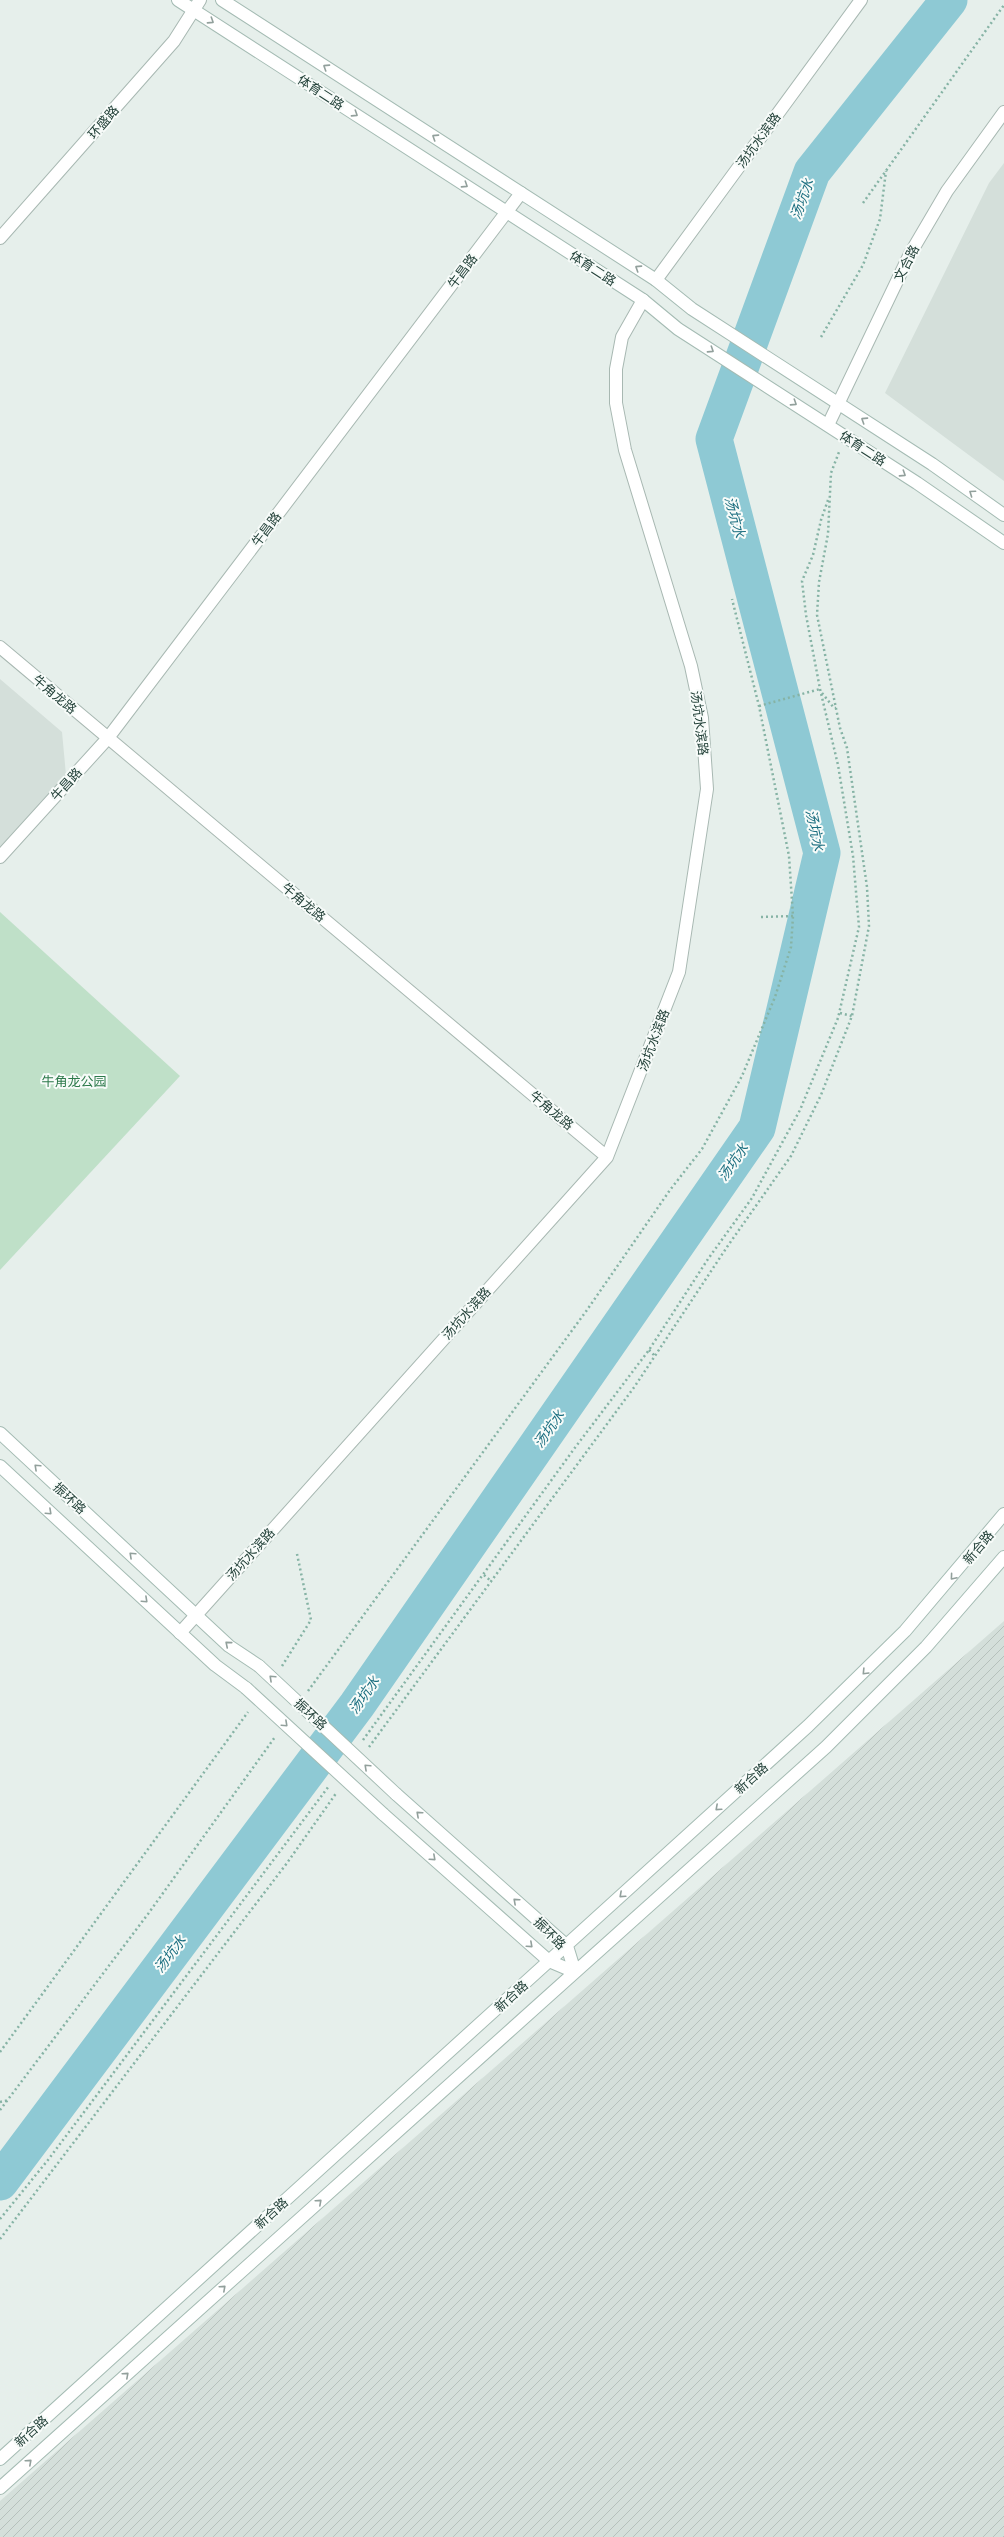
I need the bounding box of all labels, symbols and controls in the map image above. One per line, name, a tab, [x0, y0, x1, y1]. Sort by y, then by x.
one-way arrow	[207, 16, 214, 24]
one-way arrow	[323, 65, 330, 72]
street label: 体育二路	[294, 72, 347, 114]
street label: 环盛路	[85, 103, 123, 143]
one-way arrow	[351, 110, 358, 117]
street label: 汤坑水滨路	[733, 110, 784, 172]
one-way arrow	[432, 134, 439, 142]
water label: 汤坑水	[787, 176, 818, 222]
one-way arrow	[460, 180, 467, 187]
street label: 文合路	[891, 242, 923, 284]
street label: 体育二路	[566, 248, 619, 290]
street label: 牛昌路	[445, 251, 481, 292]
one-way arrow	[635, 265, 642, 273]
one-way arrow	[707, 345, 714, 353]
one-way arrow	[790, 398, 797, 406]
one-way arrow	[861, 418, 868, 425]
street label: 体育二路	[836, 428, 889, 470]
one-way arrow	[899, 469, 906, 477]
one-way arrow	[969, 490, 976, 498]
water label: 汤坑水	[721, 495, 748, 541]
street label: 牛昌路	[249, 509, 285, 550]
street label: 牛角龙路	[29, 672, 79, 718]
street label: 汤坑水滨路	[687, 690, 711, 756]
street label: 牛昌路	[48, 765, 86, 805]
water label: 汤坑水	[802, 808, 827, 853]
street label: 牛角龙路	[278, 880, 328, 926]
street label: 汤坑水滨路	[635, 1007, 673, 1074]
park label: 牛角龙公园	[41, 1074, 107, 1090]
street label: 牛角龙路	[526, 1088, 576, 1134]
water label: 汤坑水	[714, 1139, 753, 1184]
street label: 汤坑水滨路	[439, 1284, 494, 1343]
water label: 汤坑水	[530, 1406, 569, 1451]
one-way arrow	[34, 1464, 42, 1472]
street label: 振环路	[50, 1480, 89, 1518]
one-way arrow	[44, 1507, 52, 1515]
street label: 汤坑水滨路	[223, 1525, 278, 1584]
street label: 新合路	[960, 1528, 997, 1568]
one-way arrow	[130, 1553, 137, 1560]
one-way arrow	[950, 1572, 957, 1579]
one-way arrow	[140, 1595, 148, 1603]
one-way arrow	[225, 1641, 233, 1648]
one-way arrow	[862, 1667, 870, 1675]
water label: 汤坑水	[345, 1672, 384, 1717]
one-way arrow	[269, 1676, 277, 1683]
street label: 振环路	[291, 1696, 330, 1734]
one-way arrow	[280, 1719, 288, 1726]
street label: 新合路	[732, 1760, 772, 1798]
one-way arrow	[365, 1765, 372, 1772]
one-way arrow	[715, 1803, 723, 1811]
one-way arrow	[416, 1812, 424, 1819]
one-way arrow	[428, 1854, 436, 1861]
one-way arrow	[619, 1891, 627, 1898]
one-way arrow	[514, 1899, 521, 1906]
street label: 振环路	[530, 1914, 569, 1953]
water label: 汤坑水	[151, 1932, 190, 1976]
one-way arrow	[525, 1940, 533, 1947]
street label: 新合路	[492, 1978, 532, 2016]
street label: 新合路	[252, 2195, 292, 2233]
one-way arrow	[315, 2199, 322, 2206]
one-way arrow	[218, 2286, 225, 2293]
one-way arrow	[121, 2373, 129, 2380]
street label: 新合路	[12, 2413, 52, 2451]
one-way arrow	[24, 2459, 32, 2467]

